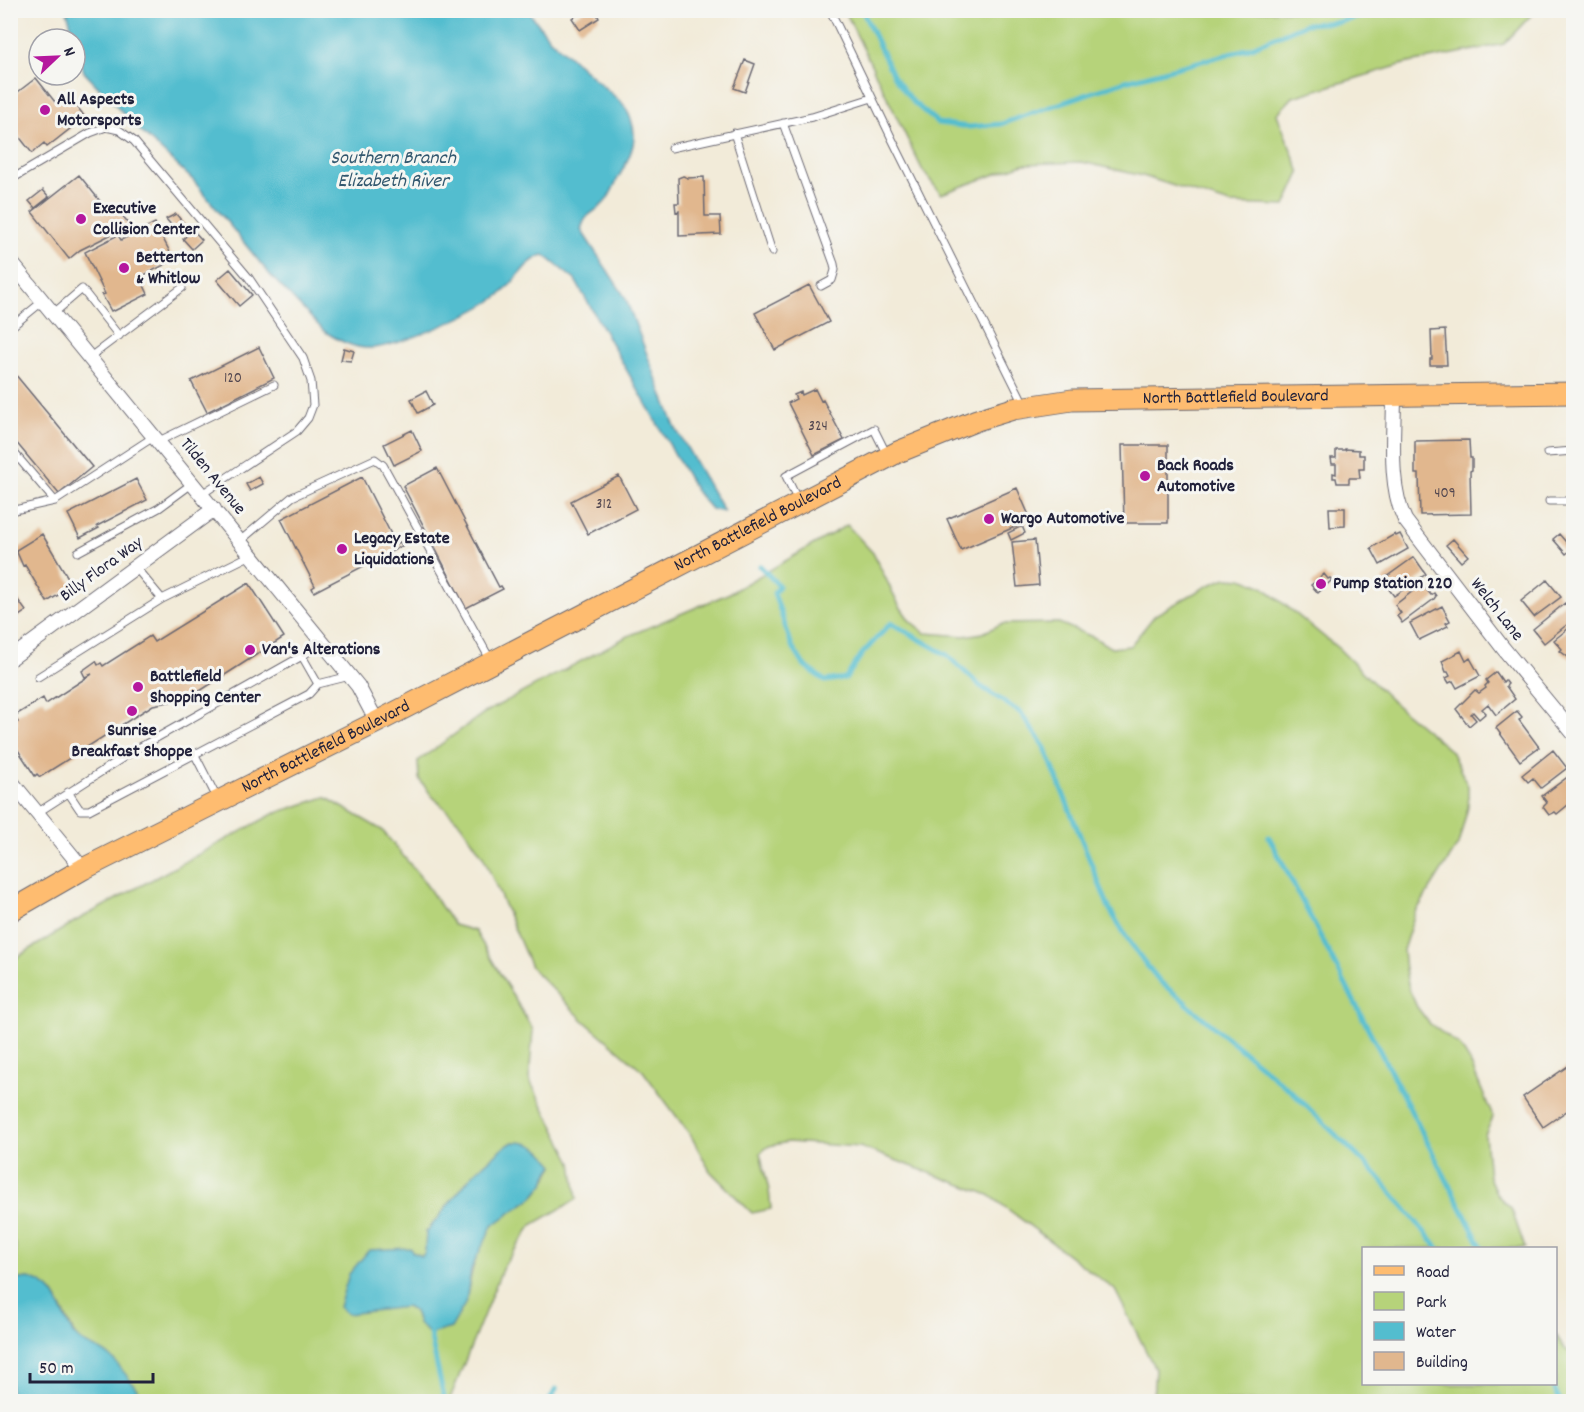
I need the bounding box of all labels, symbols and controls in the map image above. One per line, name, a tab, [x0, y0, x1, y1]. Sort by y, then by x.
north arrow	[27, 27, 87, 87]
text: N	[56, 44, 81, 60]
place label: All Aspects Motorsports	[57, 88, 142, 134]
marker: All Aspects Motorsports	[38, 103, 52, 117]
water label: Southern Branch Elizabeth River	[330, 145, 457, 196]
place label: Executive Collision Center	[93, 197, 200, 243]
marker: Executive Collision Center	[74, 212, 88, 226]
place label: Betterton & Whitlow	[136, 246, 203, 292]
marker: Betterton & Whitlow	[117, 261, 131, 275]
house number: 120	[224, 368, 242, 390]
street label: North Battlefield Boulevard	[1143, 384, 1329, 412]
house number: 324	[808, 416, 828, 438]
street label: Tilden Avenue	[173, 433, 251, 521]
place label: Back Roads Automotive	[1157, 454, 1235, 500]
marker: Back Roads Automotive	[1138, 469, 1152, 483]
street label: North Battlefield Boulevard	[670, 471, 846, 578]
house number: 409	[1434, 483, 1456, 505]
house number: 312	[596, 494, 612, 516]
place label: Wargo Automotive	[1001, 507, 1125, 532]
marker: Wargo Automotive	[982, 512, 996, 526]
place label: Legacy Estate Liquidations	[354, 527, 450, 573]
street label: Billy Flora Way	[55, 531, 149, 609]
marker: Legacy Estate Liquidations	[335, 542, 349, 556]
place label: Pump Station 220	[1333, 572, 1453, 597]
street label: Welch Lane	[1463, 573, 1529, 647]
marker: Pump Station 220	[1314, 577, 1328, 591]
place label: Van's Alterations	[262, 638, 381, 663]
marker: Van's Alterations	[243, 643, 257, 657]
place label: Battlefield Shopping Center	[150, 665, 261, 711]
marker: Battlefield Shopping Center	[131, 680, 145, 694]
street label: North Battlefield Boulevard	[237, 694, 415, 800]
marker: Sunrise Breakfast Shoppe	[125, 704, 139, 718]
place label: Sunrise Breakfast Shoppe	[72, 719, 192, 765]
legend	[1362, 1247, 1557, 1385]
text: Road	[1416, 1261, 1450, 1286]
text: Park	[1416, 1291, 1447, 1316]
text: Water	[1416, 1321, 1456, 1346]
scale bar	[30, 1346, 153, 1384]
text: Building	[1416, 1351, 1468, 1376]
text: 50 m	[39, 1357, 74, 1382]

